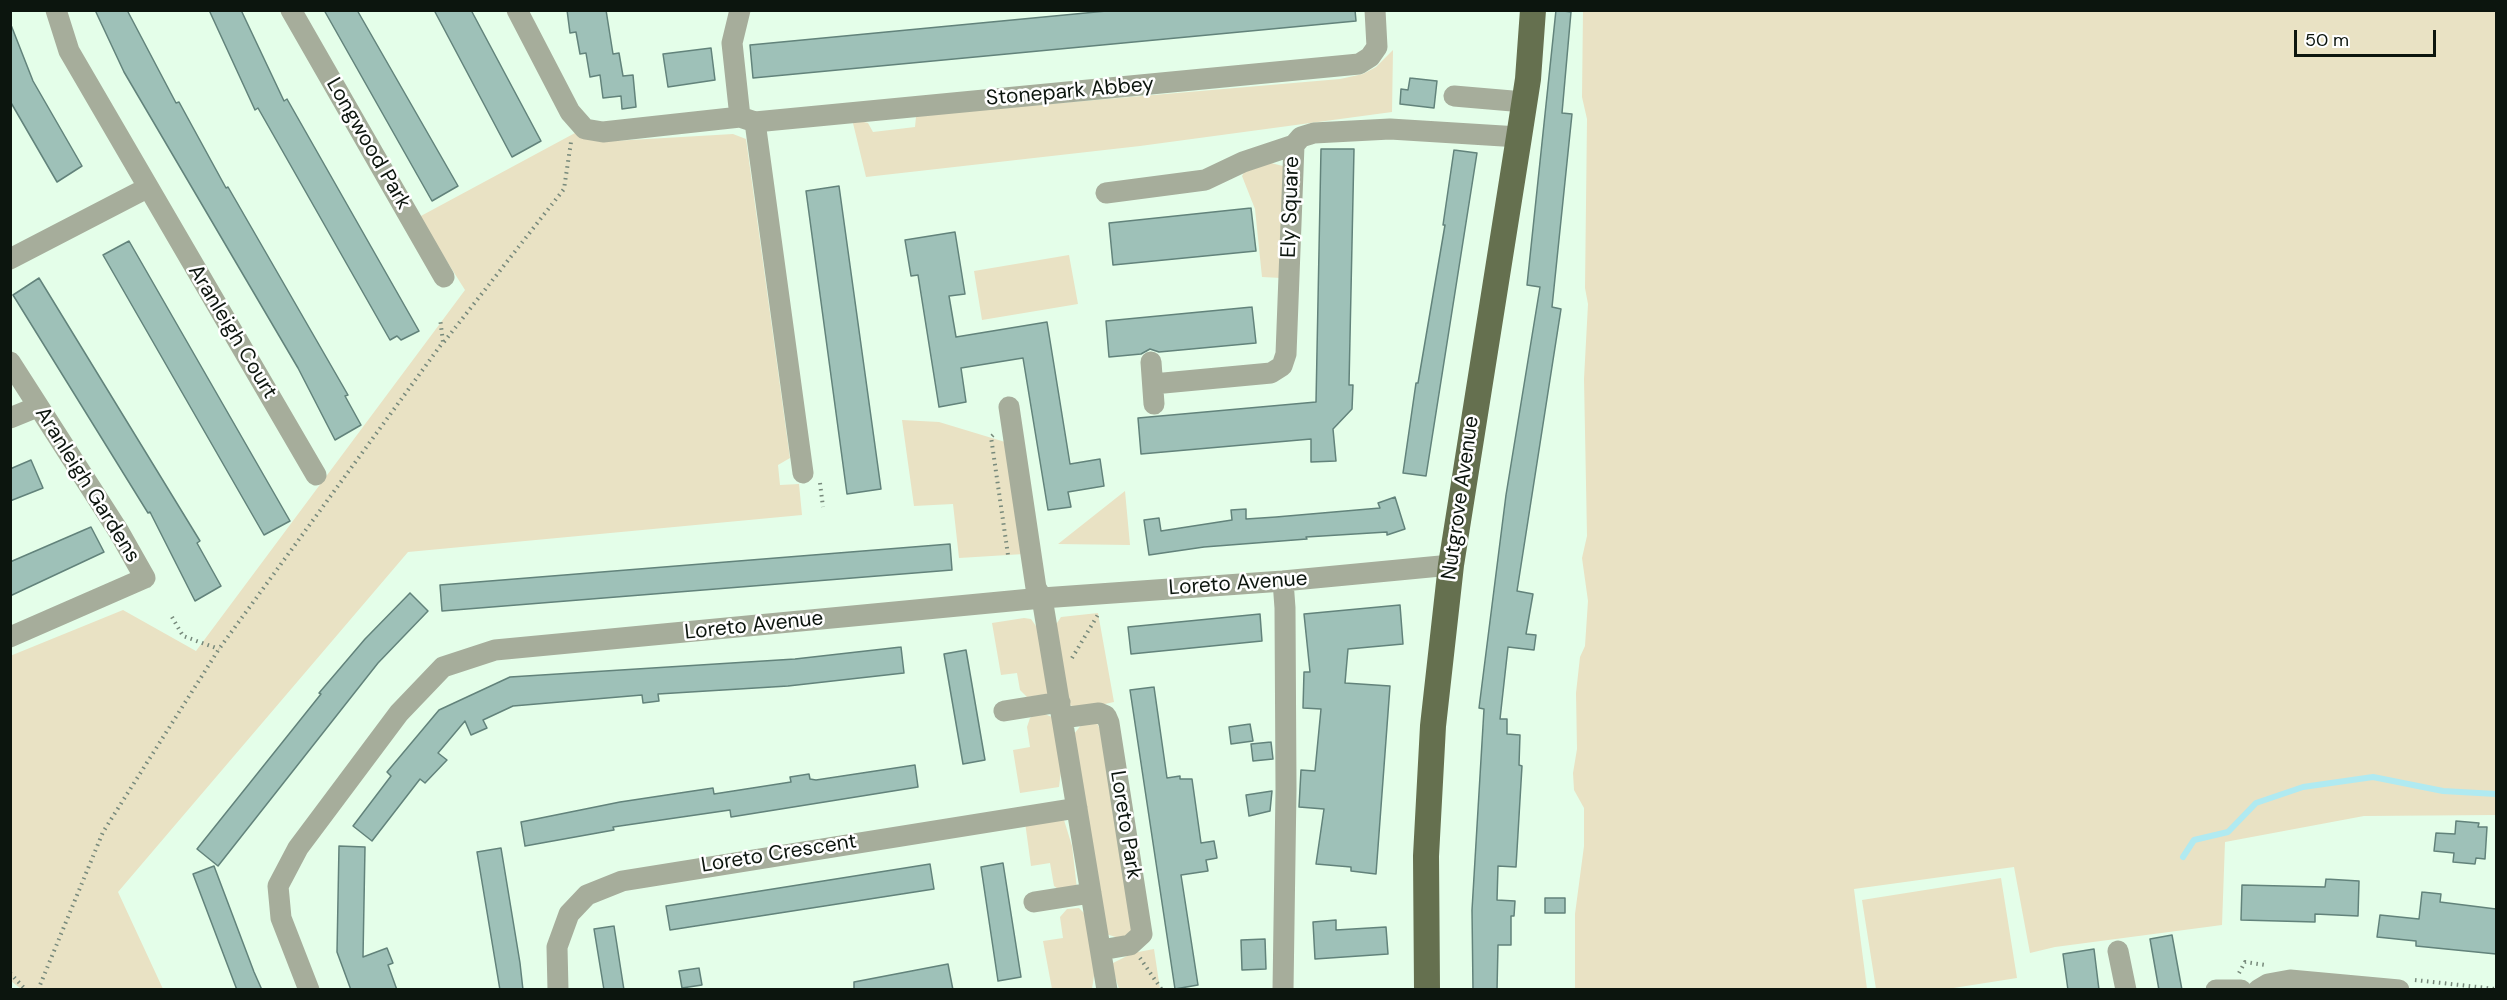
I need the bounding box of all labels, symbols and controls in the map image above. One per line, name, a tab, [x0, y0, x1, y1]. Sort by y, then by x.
scale bar	[2297, 18, 2440, 56]
text: 50 m	[2305, 28, 2349, 52]
street label: Stonepark Abbey	[985, 72, 1155, 112]
street label: Longwood Park	[320, 74, 416, 214]
street label: Ely Square	[1277, 156, 1305, 258]
street label: Aranleigh Court	[182, 260, 282, 404]
street label: Aranleigh Gardens	[29, 403, 145, 567]
street label: Nutgrove Avenue	[1437, 414, 1485, 582]
street label: Loreto Avenue	[1168, 567, 1308, 601]
street label: Loreto Avenue	[683, 606, 825, 646]
street label: Loreto Park	[1104, 769, 1146, 881]
street label: Loreto Crescent	[699, 829, 859, 879]

